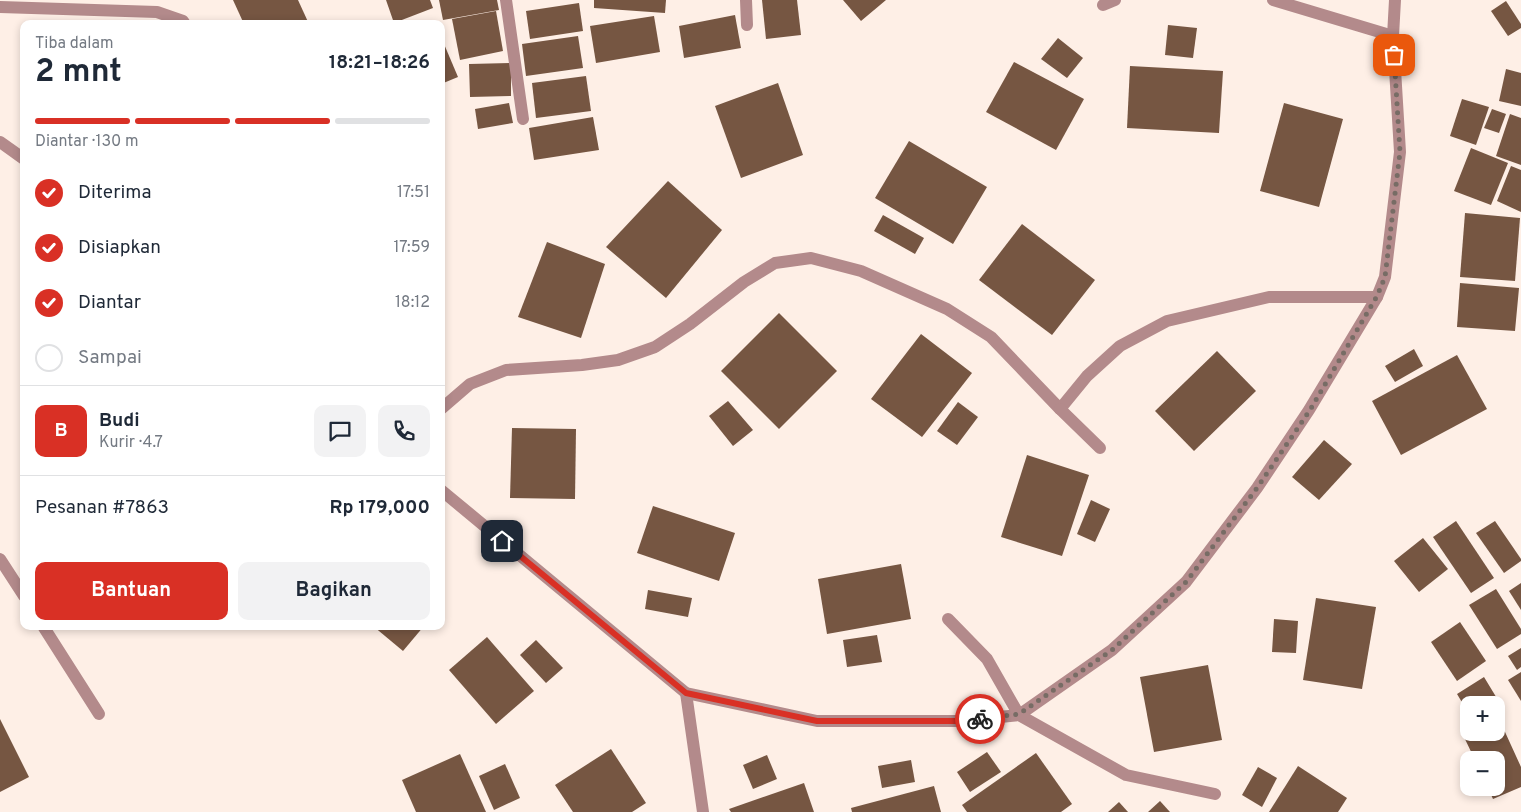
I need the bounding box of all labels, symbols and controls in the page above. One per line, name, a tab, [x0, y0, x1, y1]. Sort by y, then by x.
text: Tiba dalam	[35, 34, 114, 54]
pin	[1373, 34, 1415, 76]
icon: bag	[1380, 41, 1408, 69]
text: 18:21–18:26	[329, 51, 430, 75]
text: 2 mnt	[35, 53, 122, 93]
text: Diantar · 130 m	[35, 132, 139, 152]
icon: check	[35, 179, 63, 207]
text: Diterima	[78, 181, 152, 205]
text: 17:51	[397, 183, 430, 203]
icon: check	[35, 234, 63, 262]
text: Disiapkan	[78, 236, 161, 260]
text: 17:59	[393, 238, 430, 258]
icon: check	[35, 289, 63, 317]
text: Diantar	[78, 291, 141, 315]
text: 18:12	[395, 293, 430, 313]
text: Sampai	[78, 346, 142, 370]
button: chat	[314, 405, 366, 457]
button: phone	[378, 405, 430, 457]
text: Budi	[99, 409, 140, 433]
text: B	[54, 419, 68, 443]
text: Kurir · 4.7	[99, 433, 163, 453]
text: Pesanan #7863	[35, 496, 169, 520]
text: Rp 179,000	[329, 496, 430, 520]
pin	[481, 520, 523, 562]
icon: home	[488, 527, 516, 555]
button: Bantuan	[35, 562, 228, 620]
button: Bagikan	[238, 562, 430, 620]
courier	[955, 694, 1005, 744]
map controls	[1460, 696, 1505, 796]
button: +	[1460, 696, 1505, 741]
icon: bike	[966, 705, 994, 733]
button: −	[1460, 751, 1505, 796]

